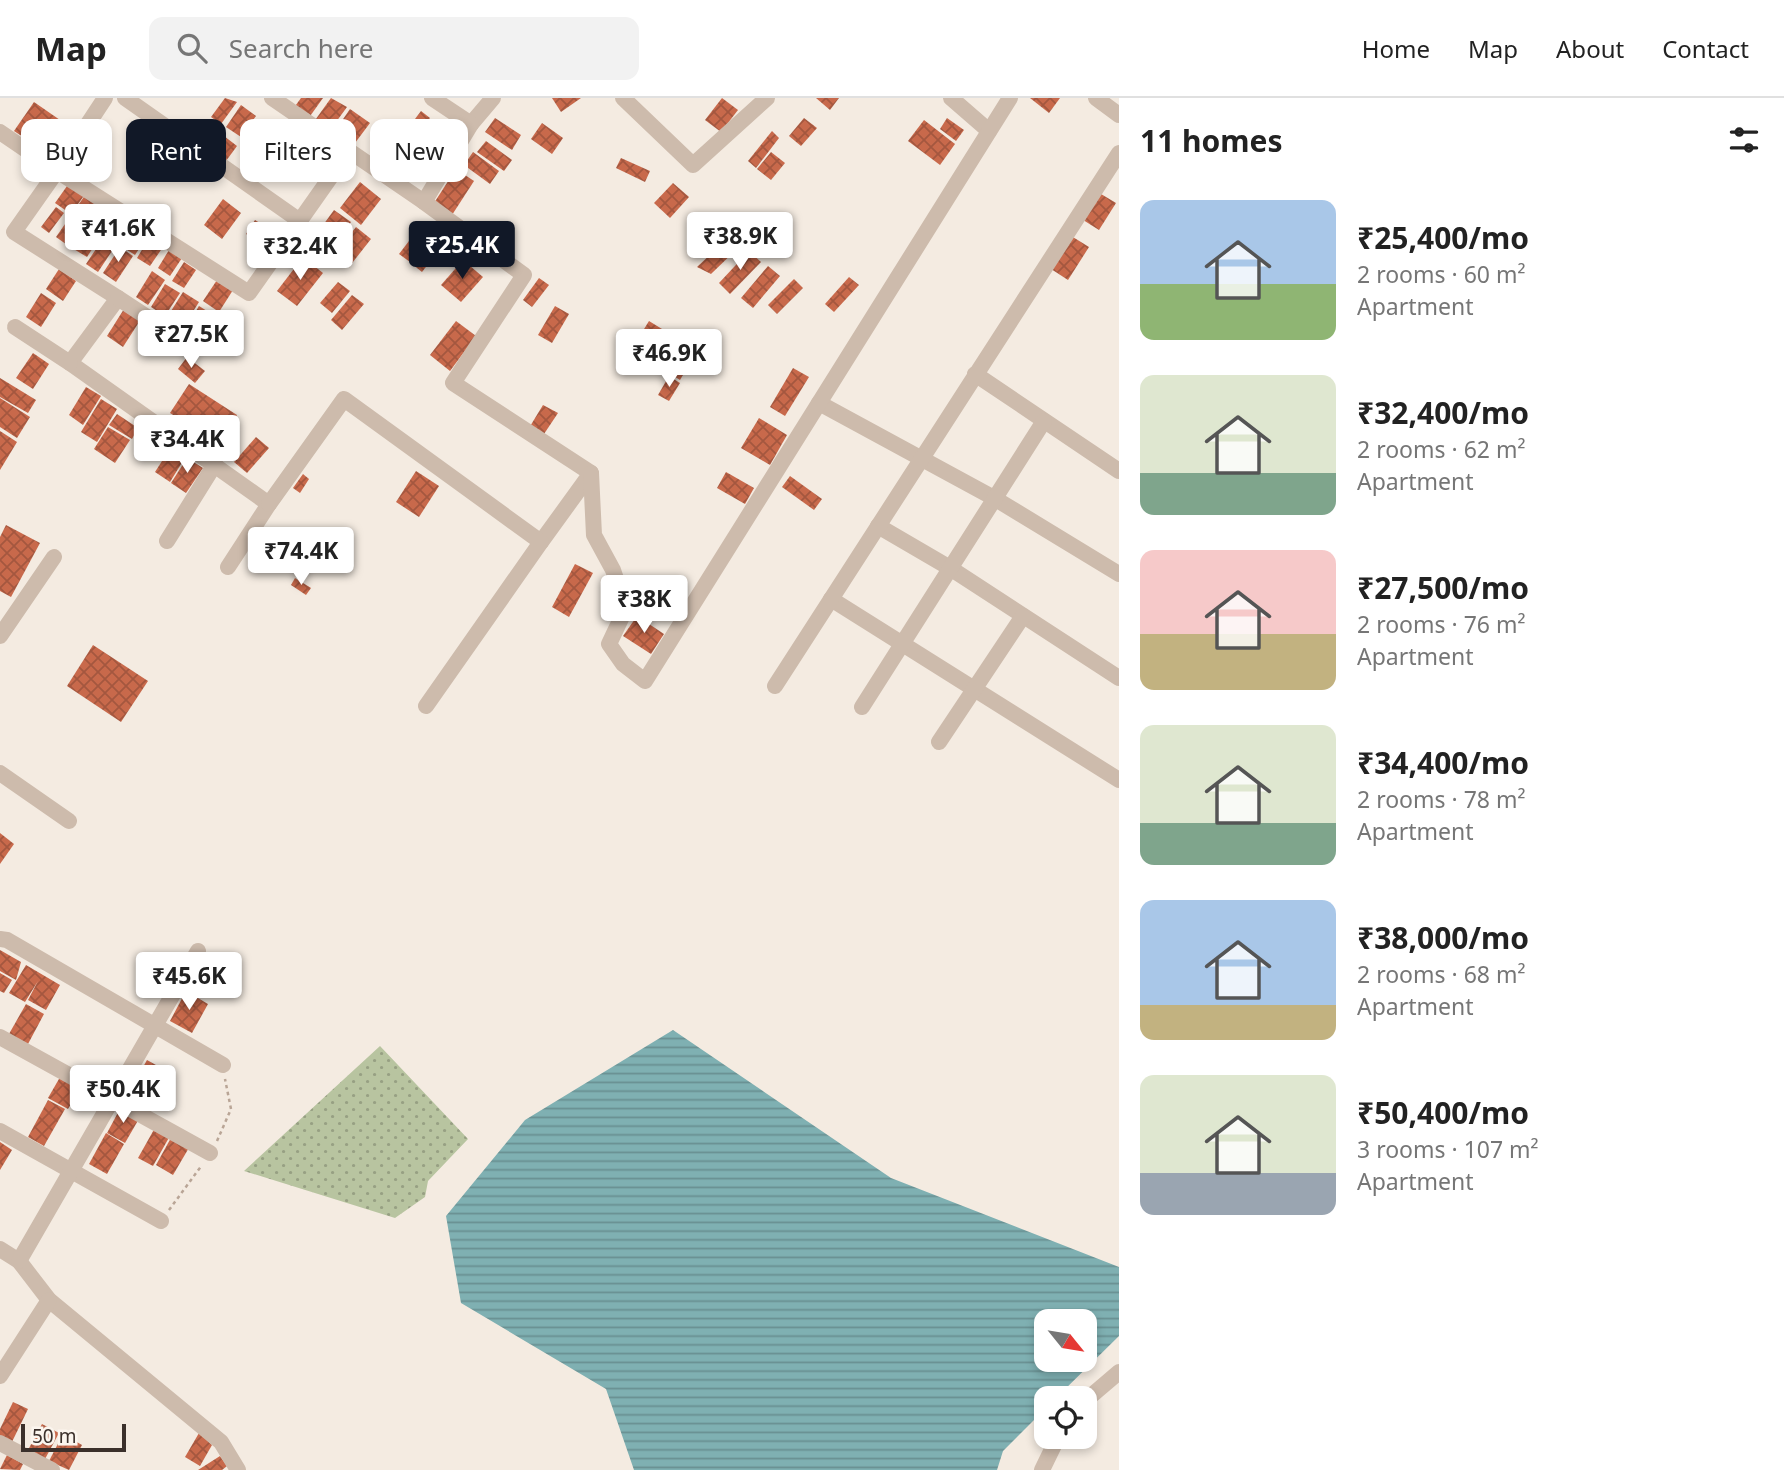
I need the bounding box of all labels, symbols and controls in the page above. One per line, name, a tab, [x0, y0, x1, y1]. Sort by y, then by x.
search box	[149, 17, 639, 80]
text: Map	[35, 26, 107, 71]
icon: search	[173, 29, 211, 67]
text: Search here	[229, 30, 373, 66]
text: Home	[1362, 32, 1430, 65]
text: Map	[1468, 32, 1518, 65]
text: About	[1556, 32, 1624, 65]
text: Contact	[1662, 32, 1749, 65]
chip: Buy	[21, 119, 112, 182]
chip: Rent	[126, 119, 226, 182]
chip: Filters	[240, 119, 356, 182]
chip: New	[370, 119, 468, 182]
text: 11 homes	[1140, 120, 1283, 161]
icon: filters	[1725, 121, 1763, 159]
pin: ₹41.6K	[61, 204, 175, 264]
text: ₹41.6K	[81, 211, 155, 243]
pin: ₹38.9K	[683, 212, 797, 272]
text: ₹25,400/mo	[1357, 217, 1529, 258]
text: ₹38.9K	[703, 219, 777, 251]
pin: ₹32.4K	[243, 222, 357, 282]
pin: ₹25.4K	[405, 222, 519, 281]
text: ₹25.4K	[425, 228, 499, 260]
icon: home	[1196, 228, 1280, 312]
text: ₹32.4K	[263, 229, 337, 261]
text: 2 rooms · 60 m²	[1357, 258, 1526, 290]
text: Apartment	[1357, 290, 1474, 322]
pin: ₹27.5K	[134, 310, 248, 370]
text: ₹27.5K	[154, 317, 228, 349]
pin: ₹46.9K	[612, 330, 726, 389]
text: ₹46.9K	[632, 336, 706, 368]
text: ₹32,400/mo	[1357, 392, 1529, 433]
icon: home	[1196, 403, 1280, 487]
pin: ₹34.4K	[130, 416, 244, 475]
text: ₹34.4K	[150, 422, 224, 454]
text: 2 rooms · 62 m²	[1357, 433, 1526, 465]
text: Apartment	[1357, 465, 1474, 497]
pin: ₹74.4K	[244, 528, 358, 587]
text: ₹74.4K	[264, 534, 338, 566]
text: ₹27,500/mo	[1357, 567, 1529, 608]
pin: ₹38K	[603, 575, 685, 635]
icon: home	[1196, 578, 1280, 662]
text: ₹38K	[617, 582, 671, 614]
text: 2 rooms · 76 m²	[1357, 608, 1526, 640]
text: Apartment	[1357, 640, 1474, 672]
text: ₹34,400/mo	[1357, 742, 1529, 783]
icon: home	[1196, 753, 1280, 837]
text: 2 rooms · 78 m²	[1357, 783, 1526, 815]
text: Apartment	[1357, 815, 1474, 847]
text: ₹38,000/mo	[1357, 917, 1529, 958]
icon: home	[1196, 928, 1280, 1012]
pin: ₹45.6K	[132, 953, 246, 1012]
text: 2 rooms · 68 m²	[1357, 958, 1526, 990]
text: ₹45.6K	[152, 959, 226, 991]
text: Apartment	[1357, 990, 1474, 1022]
pin: ₹50.4K	[66, 1066, 180, 1125]
text: ₹50.4K	[86, 1072, 160, 1104]
text: ₹50,400/mo	[1357, 1092, 1529, 1133]
icon: home	[1196, 1103, 1280, 1187]
text: 3 rooms · 107 m²	[1357, 1133, 1539, 1165]
text: Apartment	[1357, 1165, 1474, 1197]
north arrow	[1034, 1309, 1097, 1372]
map controls	[1034, 1309, 1097, 1449]
button: locate	[1034, 1386, 1097, 1449]
scale bar	[21, 1421, 126, 1453]
text: 50 m	[32, 1423, 76, 1449]

